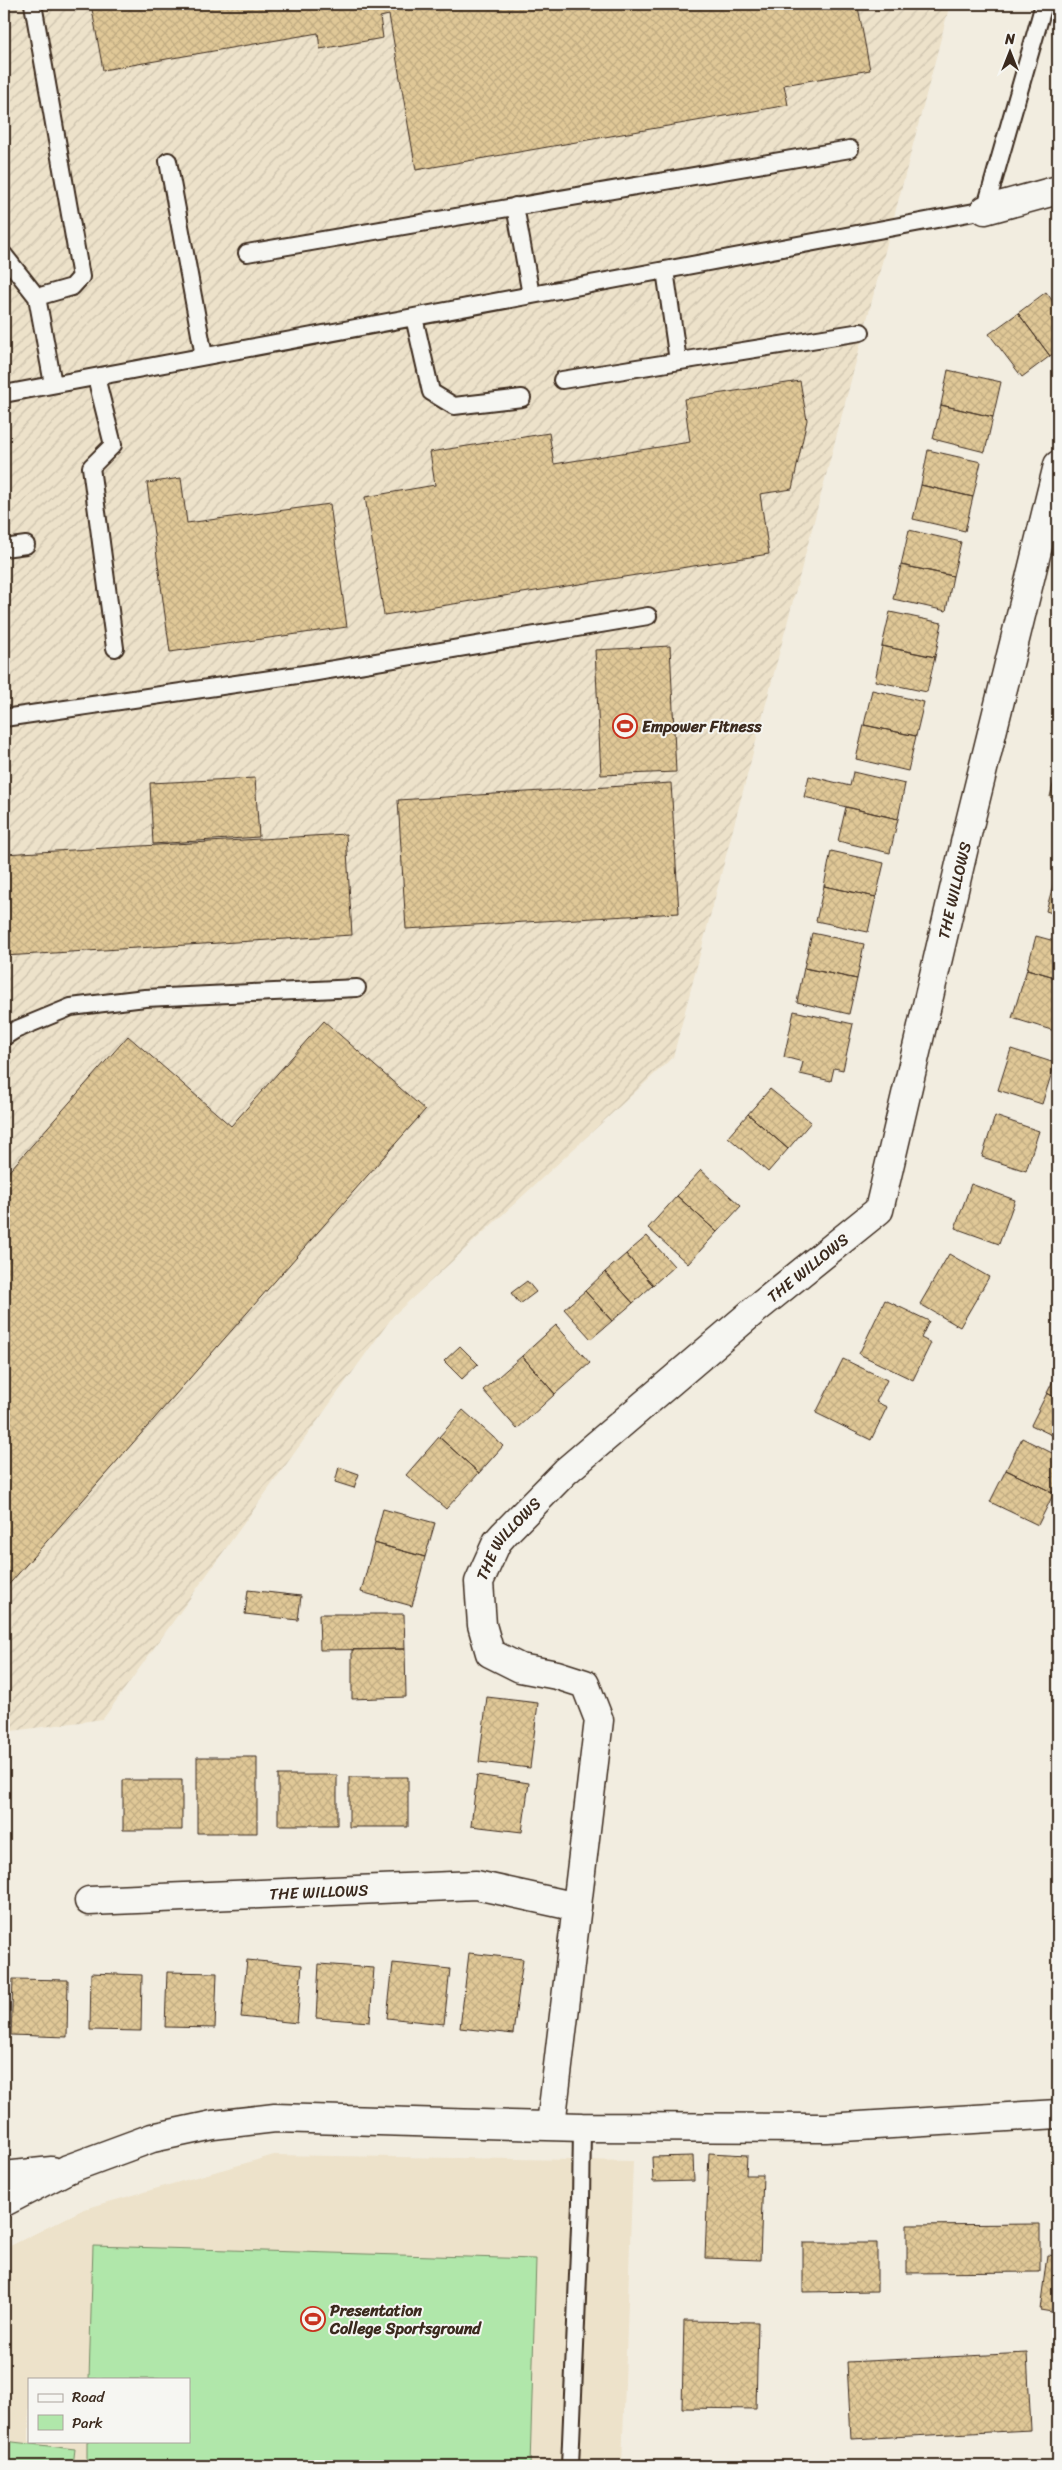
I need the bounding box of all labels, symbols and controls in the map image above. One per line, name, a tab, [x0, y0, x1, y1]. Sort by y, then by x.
text: N	[1004, 27, 1015, 52]
north arrow	[984, 28, 1034, 78]
place label: Empower Fitness	[642, 712, 762, 741]
sports icon: Empower Fitness	[612, 713, 638, 739]
street label: THE WILLOWS	[928, 839, 979, 942]
street label: THE WILLOWS	[760, 1225, 855, 1310]
street label: THE WILLOWS	[467, 1490, 548, 1585]
street label: THE WILLOWS	[269, 1875, 369, 1908]
place label: Presentation College Sportsground	[329, 2296, 482, 2343]
sports icon: Presentation College Sportsground	[300, 2306, 326, 2332]
legend	[28, 2378, 190, 2442]
text: Road	[72, 2384, 105, 2410]
text: Park	[72, 2410, 103, 2436]

